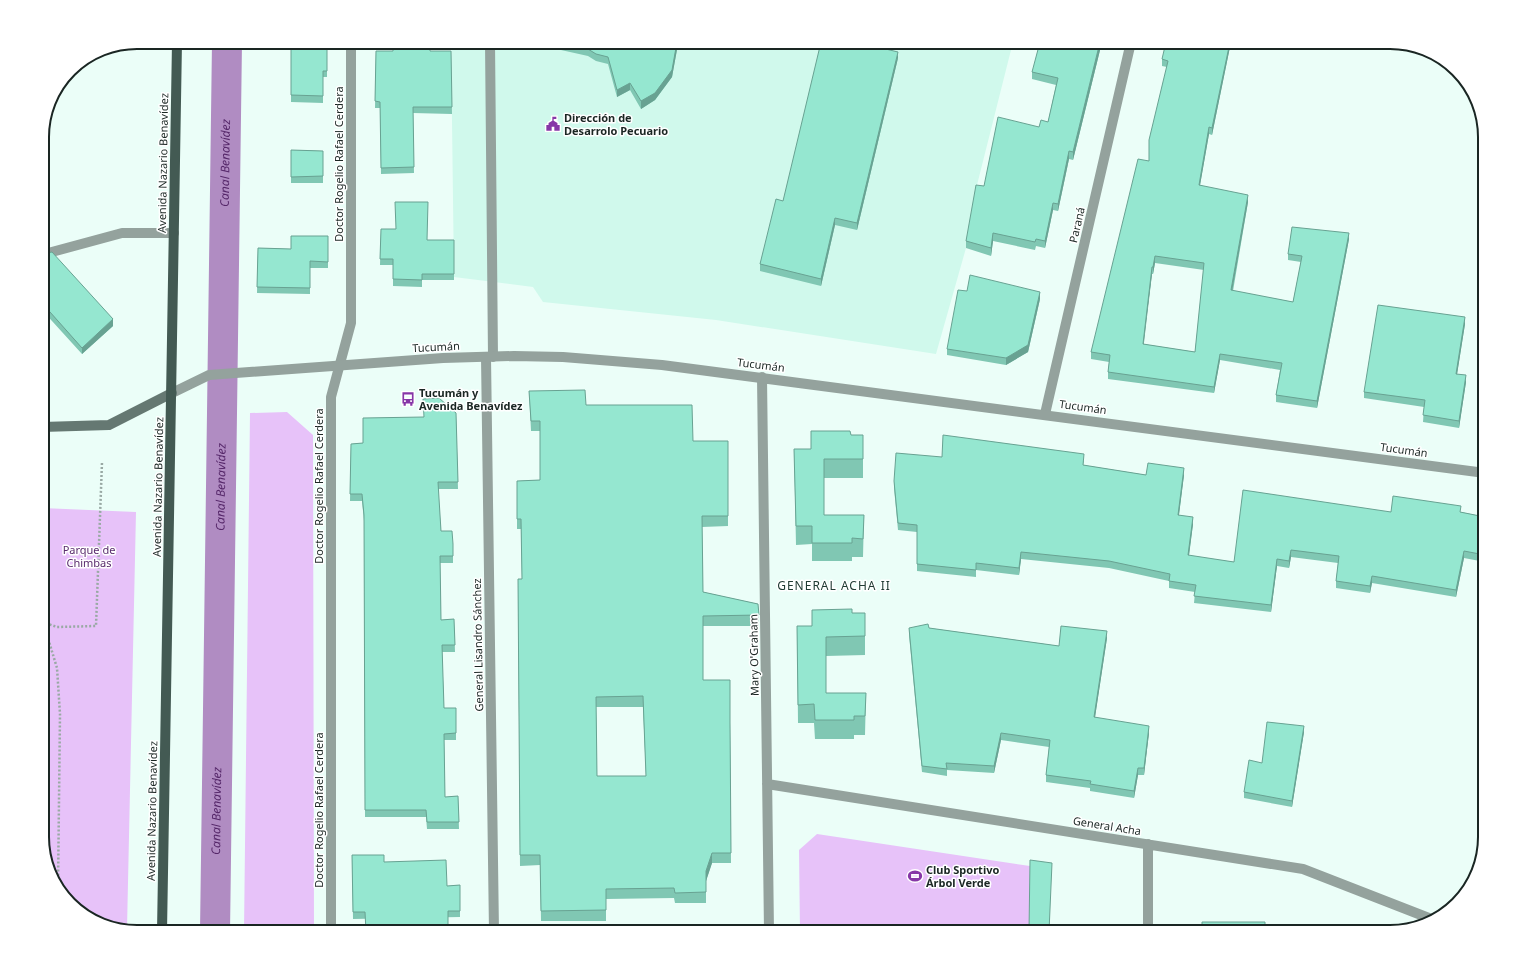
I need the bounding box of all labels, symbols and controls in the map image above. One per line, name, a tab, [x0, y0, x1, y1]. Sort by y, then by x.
street label: Doctor Rogelio Rafael Cerdera	[331, 86, 346, 242]
street label: Avenida Nazario Benavídez	[154, 93, 171, 233]
place label: Dirección de Desarrolo Pecuario	[564, 110, 668, 138]
public building icon: Dirección de Desarrolo Pecuario	[545, 116, 561, 132]
water label: Canal Benavídez	[216, 118, 234, 207]
street label: Paraná	[1065, 206, 1088, 244]
street label: Tucumán	[412, 338, 460, 355]
street label: Tucumán	[736, 354, 786, 375]
place label: Tucumán y Avenida Benavídez	[419, 385, 523, 413]
bus stop icon: Tucumán y Avenida Benavídez	[400, 391, 416, 407]
street label: Tucumán	[1058, 396, 1108, 417]
street label: Doctor Rogelio Rafael Cerdera	[311, 408, 326, 564]
street label: Avenida Nazario Benavídez	[149, 417, 166, 557]
street label: Tucumán	[1379, 439, 1429, 460]
water label: Canal Benavídez	[211, 442, 230, 531]
park label: Parque de Chimbas	[63, 542, 115, 570]
district label: GENERAL ACHA II	[777, 577, 891, 594]
street label: General Lisandro Sánchez	[469, 578, 486, 712]
street label: Mary O'Graham	[745, 614, 762, 696]
street label: Doctor Rogelio Rafael Cerdera	[311, 732, 326, 888]
street label: Avenida Nazario Benavídez	[143, 741, 160, 881]
water label: Canal Benavídez	[207, 766, 225, 855]
street label: General Acha	[1072, 813, 1142, 838]
place label: Club Sportivo Árbol Verde	[926, 862, 999, 890]
sports icon: Club Sportivo Árbol Verde	[907, 868, 923, 884]

